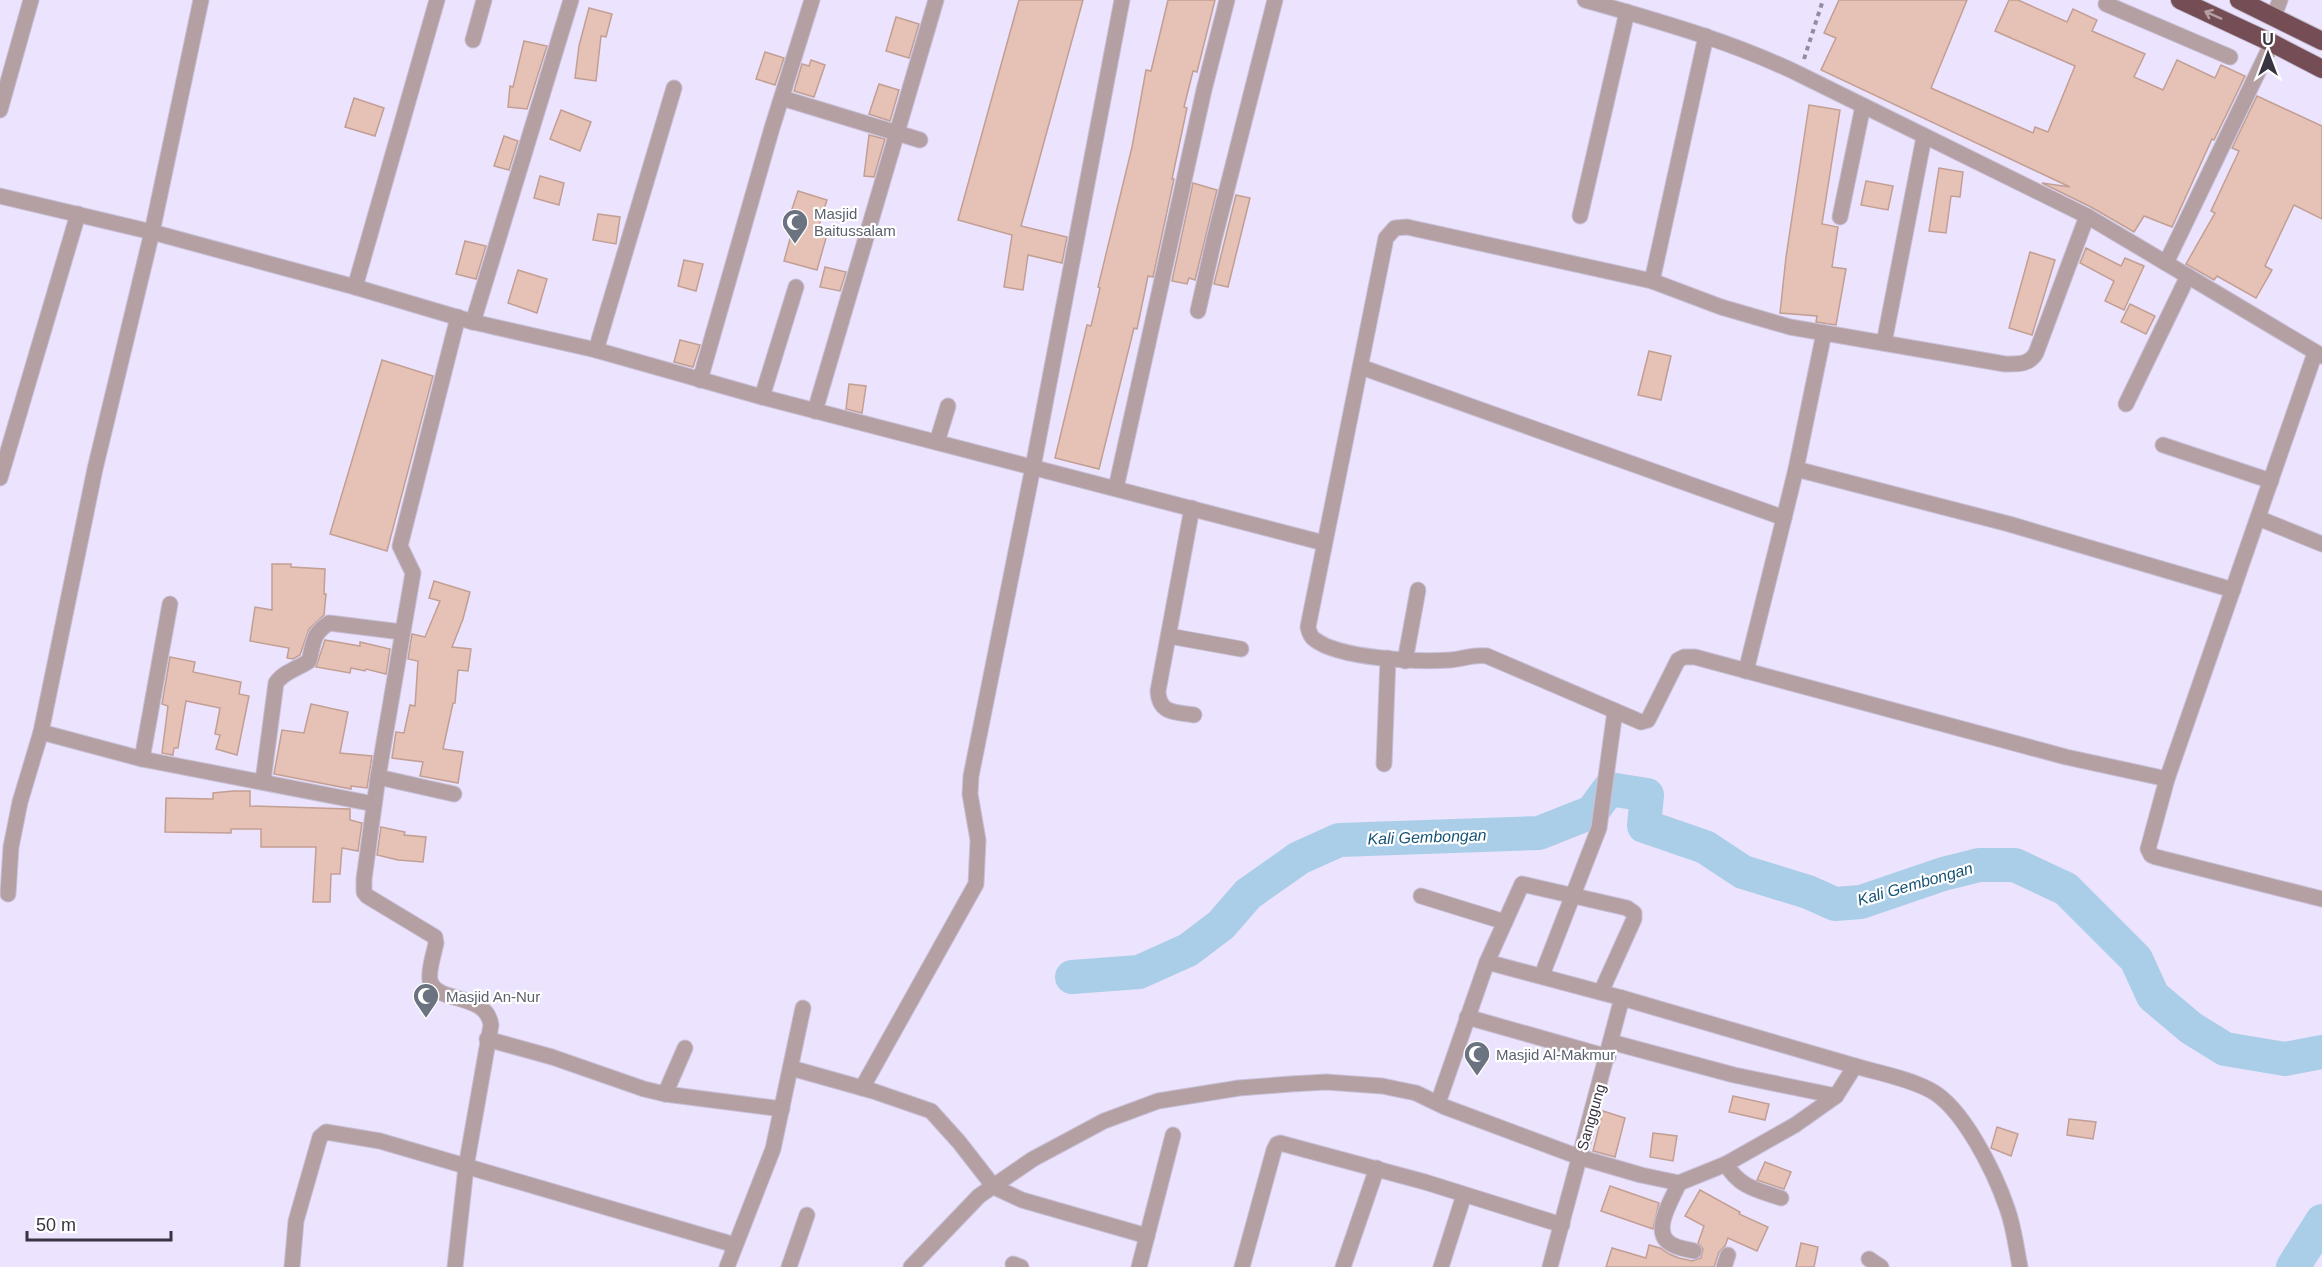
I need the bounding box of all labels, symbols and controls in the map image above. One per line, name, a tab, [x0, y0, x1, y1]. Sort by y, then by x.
one-way arrow	[2205, 9, 2223, 21]
north arrow	[2238, 24, 2298, 84]
text: U	[2262, 31, 2274, 48]
place label: Masjid Baitussalam	[814, 205, 896, 239]
mosque icon: Masjid Baitussalam	[780, 207, 810, 245]
water label: Kali Gembongan	[1367, 826, 1487, 848]
water label: Kali Gembongan	[1855, 859, 1975, 909]
mosque icon: Masjid An-Nur	[411, 981, 441, 1019]
place label: Masjid An-Nur	[446, 988, 540, 1005]
mosque icon: Masjid Al-Makmur	[1462, 1039, 1492, 1077]
place label: Masjid Al-Makmur	[1496, 1046, 1615, 1063]
street label: Sanggung	[1573, 1082, 1609, 1152]
scale bar	[27, 1204, 171, 1242]
text: 50 m	[36, 1215, 76, 1235]

